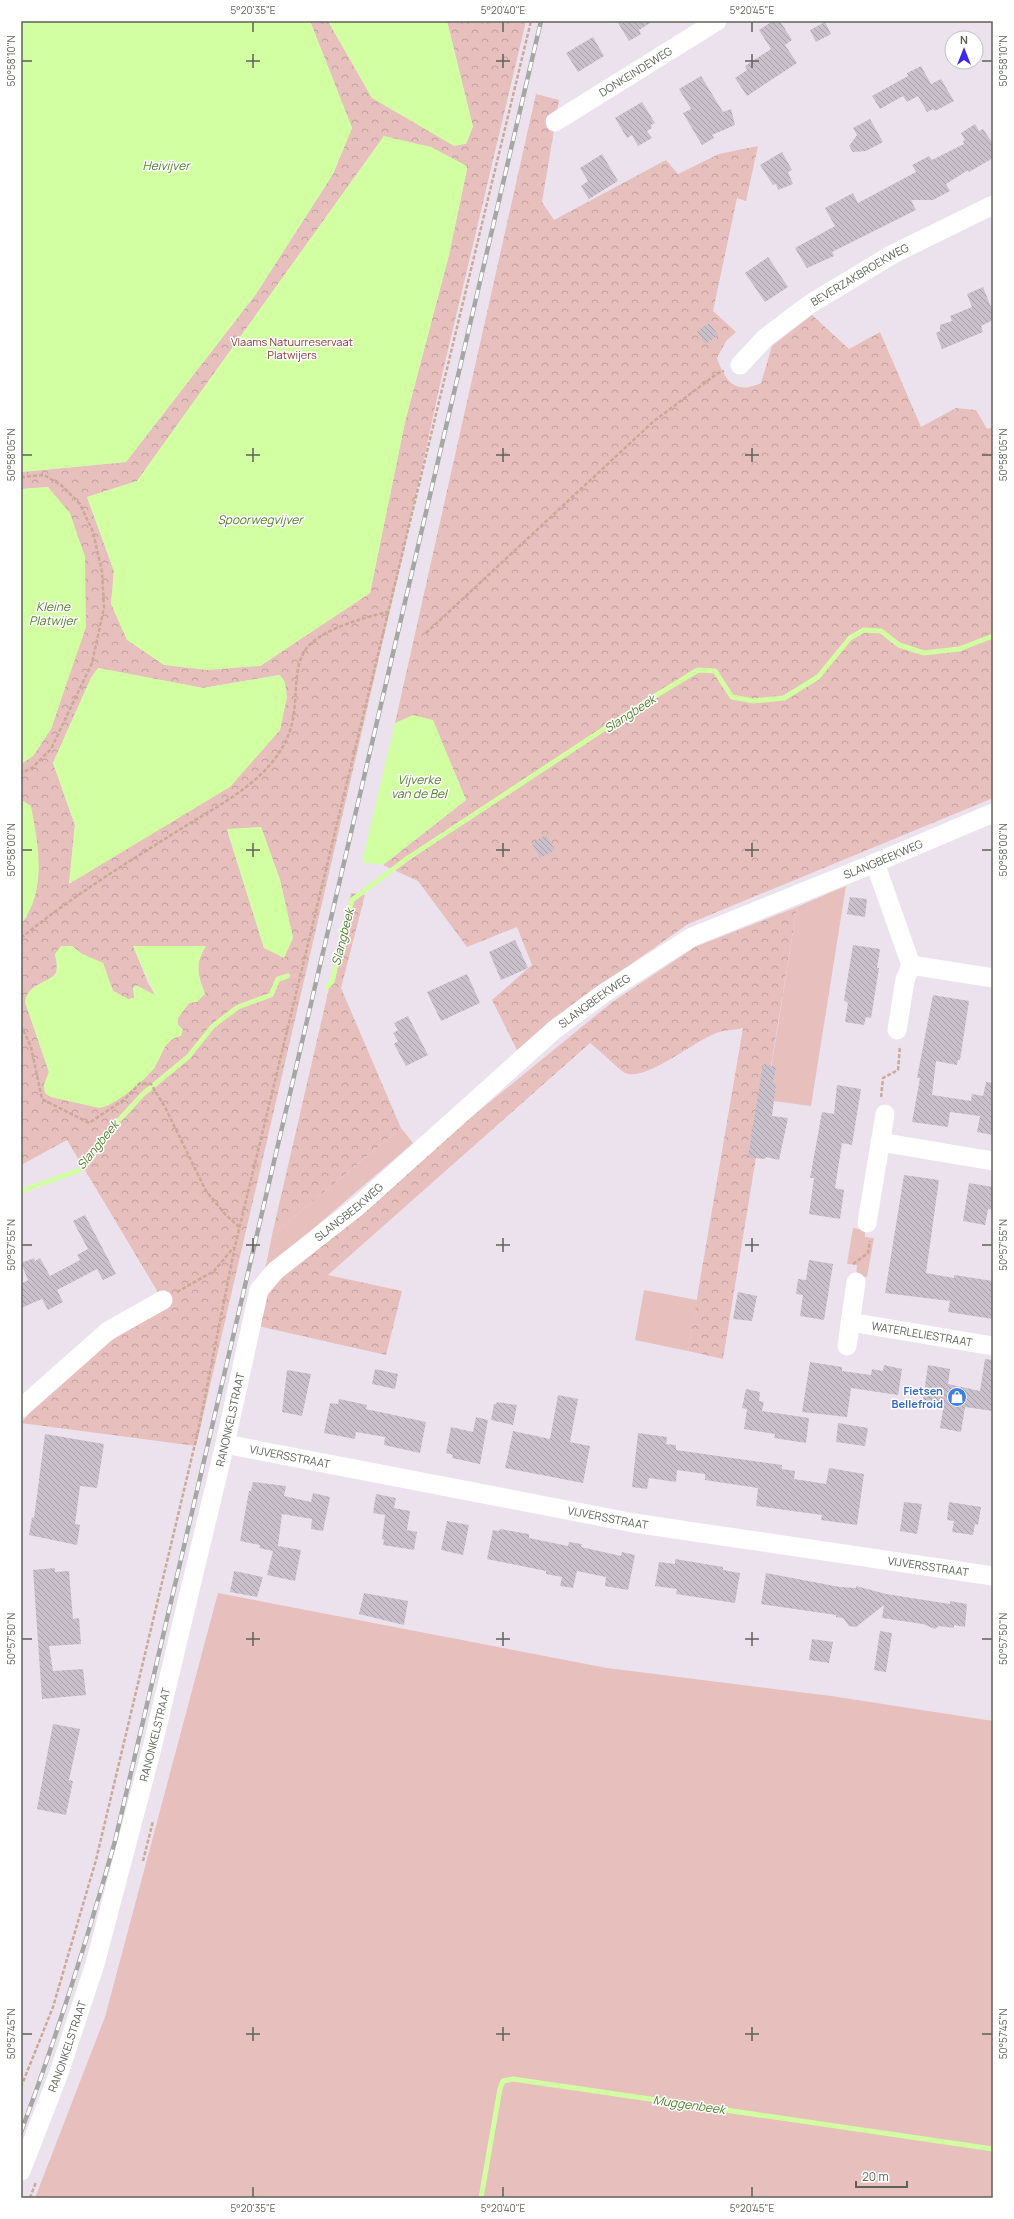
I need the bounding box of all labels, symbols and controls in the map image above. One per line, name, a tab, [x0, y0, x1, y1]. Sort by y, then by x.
text: 5°20'35"E	[230, 3, 276, 17]
text: 5°20'40"E	[481, 3, 526, 17]
text: 5°20'45"E	[730, 3, 774, 17]
north arrow	[944, 30, 984, 70]
text: N	[960, 32, 968, 47]
text: 50°58'10"N	[4, 35, 18, 86]
text: 50°58'10"N	[996, 35, 1010, 86]
street label: DONKEINDEWEG	[596, 43, 675, 100]
water label: Heivijver	[142, 157, 191, 174]
street label: BEVERZAKBROEKWEG	[808, 239, 911, 309]
park label: Vlaams Natuurreservaat Platwijers	[231, 334, 353, 362]
text: 50°58'05"N	[4, 428, 18, 481]
text: 50°58'05"N	[996, 428, 1010, 481]
water label: Spoorwegvijver	[217, 511, 304, 528]
water label: Kleine Platwijer	[29, 598, 79, 629]
water label: Slangbeek	[601, 689, 660, 737]
water label: Vijverke van de Bel	[391, 771, 449, 802]
text: 50°58'00"N	[4, 823, 18, 877]
text: 50°58'00"N	[996, 823, 1010, 877]
street label: SLANGBEEKWEG	[841, 836, 925, 882]
water label: Slangbeek	[327, 905, 358, 967]
street label: SLANGBEEKWEG	[555, 970, 633, 1031]
water label: Slangbeek	[73, 1115, 124, 1173]
street label: SLANGBEEKWEG	[311, 1179, 386, 1244]
text: 50°57'55"N	[4, 1219, 18, 1271]
text: 50°57'55"N	[996, 1219, 1010, 1271]
street label: WATERLELIESTRAAT	[870, 1318, 974, 1350]
street label: RANONKELSTRAAT	[212, 1371, 248, 1468]
place label: Fietsen Bellefroid	[892, 1383, 943, 1411]
shop icon: Fietsen Bellefroid	[946, 1386, 968, 1408]
street label: VIJVERSSTRAAT	[248, 1441, 332, 1471]
street label: VIJVERSSTRAAT	[566, 1502, 650, 1532]
street label: VIJVERSSTRAAT	[887, 1553, 970, 1579]
text: 50°57'50"N	[4, 1613, 18, 1665]
text: 50°57'50"N	[996, 1613, 1010, 1665]
street label: RANONKELSTRAAT	[136, 1686, 173, 1783]
street label: RANONKELSTRAAT	[44, 1998, 90, 2094]
text: 50°57'45"N	[4, 2009, 18, 2059]
text: 50°57'45"N	[996, 2009, 1010, 2059]
water label: Muggenbeek	[652, 2091, 728, 2118]
scale bar	[856, 2163, 907, 2189]
text: 20 m	[862, 2168, 889, 2185]
text: 5°20'35"E	[230, 2201, 276, 2215]
text: 5°20'40"E	[481, 2201, 526, 2215]
text: 5°20'45"E	[730, 2201, 774, 2215]

